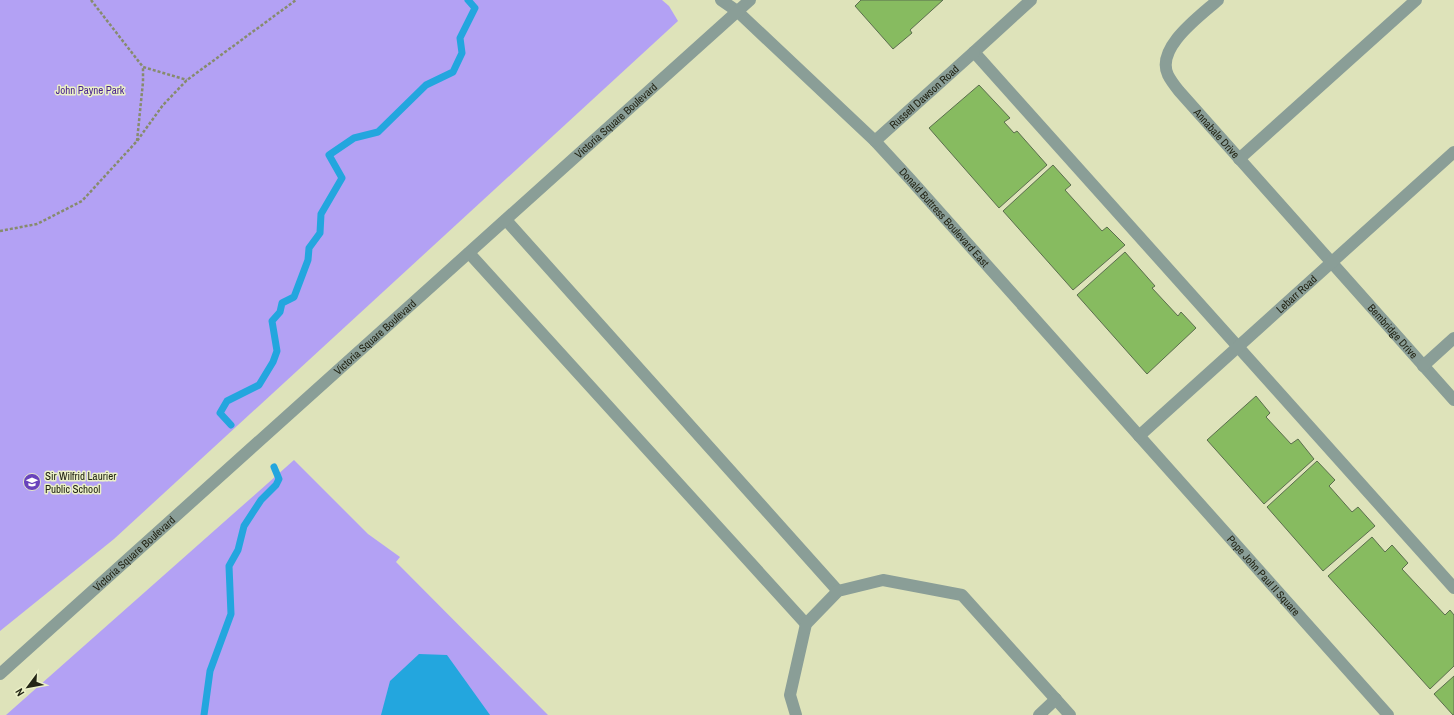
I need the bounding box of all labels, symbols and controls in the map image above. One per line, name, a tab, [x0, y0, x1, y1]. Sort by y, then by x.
street label: Russell Dawson Road	[886, 62, 962, 132]
street label: Victoria Square Boulevard	[572, 80, 660, 161]
park label: John Payne Park	[56, 83, 125, 97]
street label: Annabale Drive	[1190, 105, 1243, 161]
street label: Donald Buttress Boulevard East	[896, 165, 992, 270]
street label: Lebarr Road	[1273, 272, 1320, 316]
street label: Victoria Square Boulevard	[331, 297, 419, 378]
street label: Bembridge Drive	[1365, 301, 1421, 361]
place label: Sir Wilfrid Laurier Public School	[45, 469, 116, 496]
school or university icon: Sir Wilfrid Laurier Public School	[22, 472, 42, 492]
street label: Victoria Square Boulevard	[90, 513, 178, 594]
street label: Pope John Paul II Square	[1224, 532, 1303, 619]
north arrow	[8, 667, 48, 707]
text: N	[12, 686, 27, 699]

